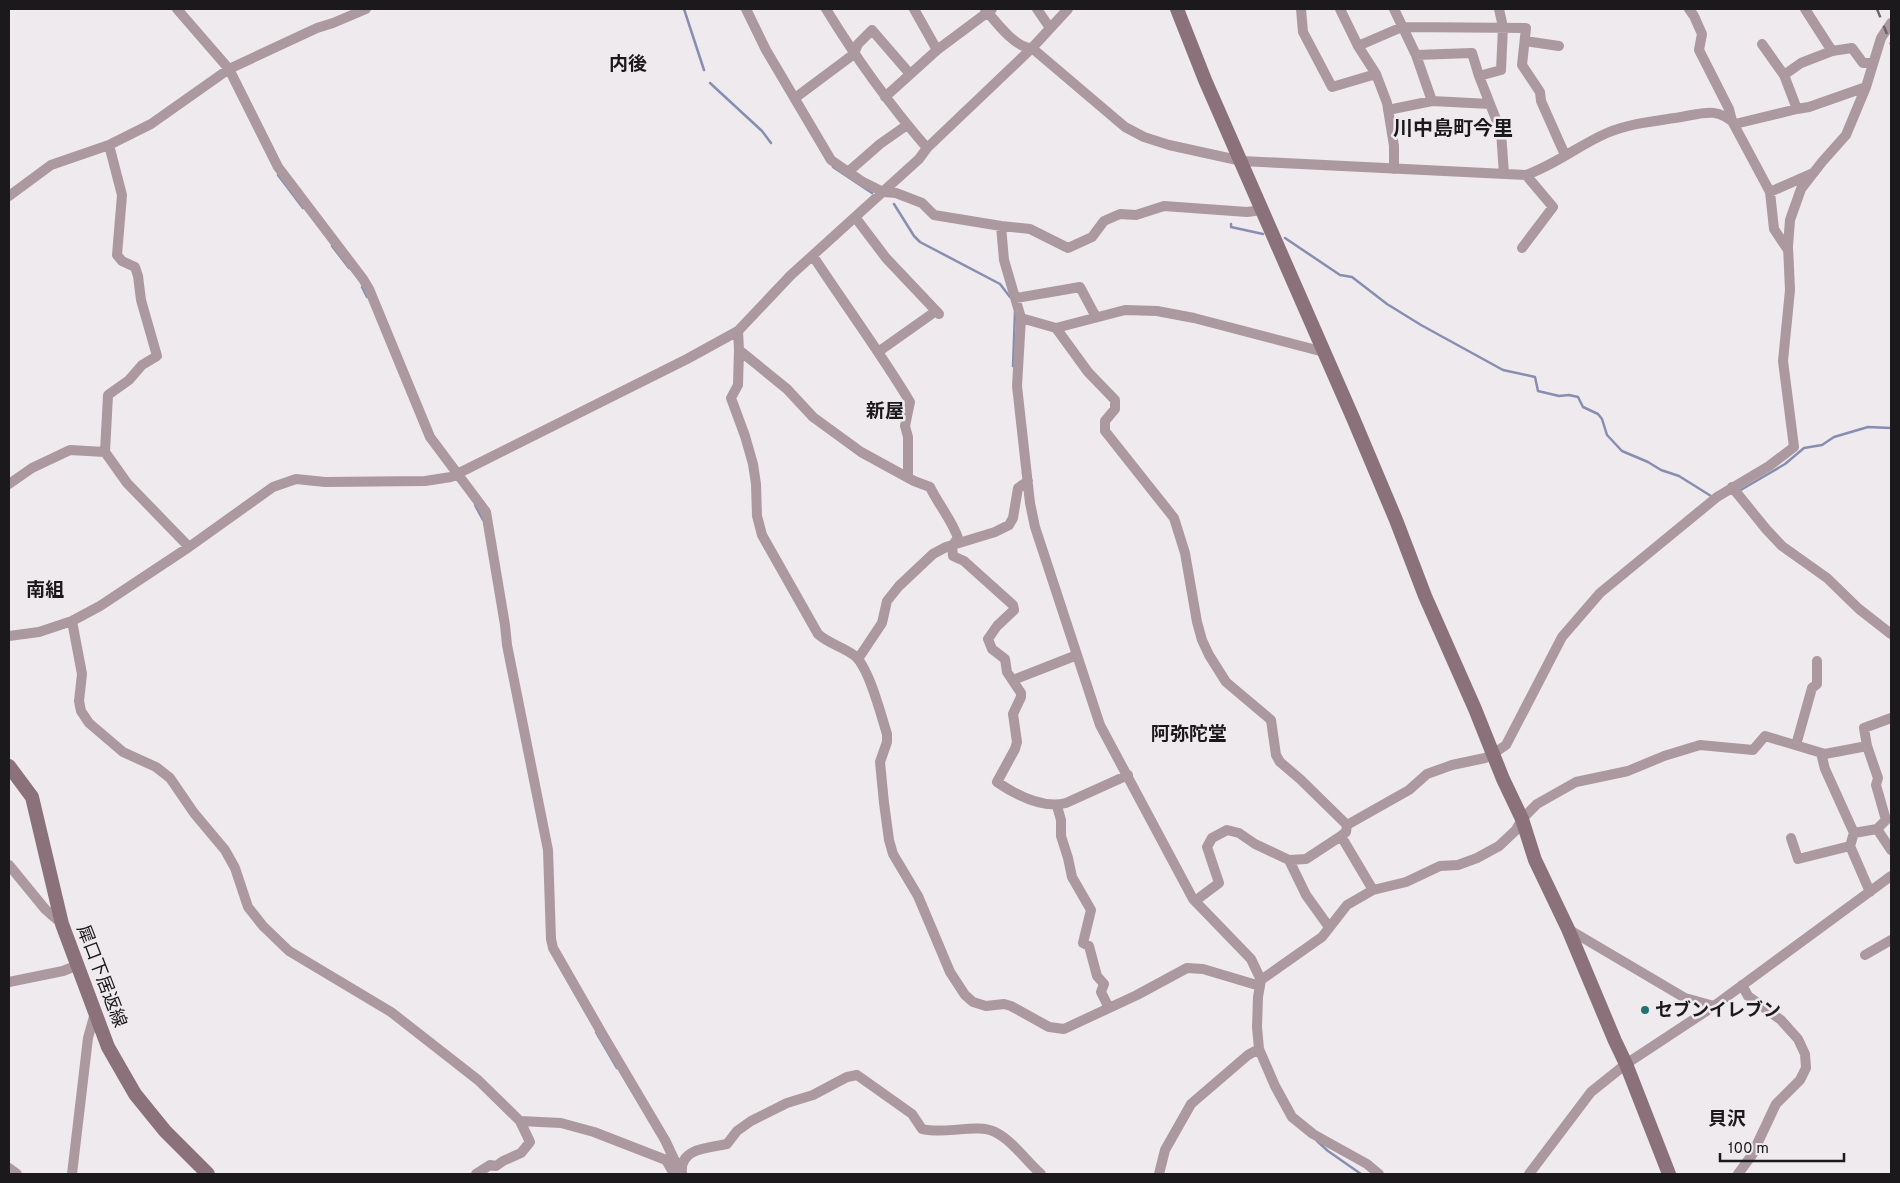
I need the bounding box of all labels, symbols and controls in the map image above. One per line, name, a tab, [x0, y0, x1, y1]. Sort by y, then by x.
district label: 内後	[609, 53, 647, 77]
district label: 川中島町今里	[1393, 117, 1513, 143]
district label: 新屋	[866, 400, 904, 424]
district label: 南組	[26, 579, 64, 603]
district label: 阿弥陀堂	[1151, 723, 1227, 747]
street label: 犀口下居返線	[71, 922, 131, 1031]
place label: セブンイレブン	[1655, 1000, 1781, 1023]
marker: セブンイレブン	[1639, 1004, 1651, 1016]
district label: 貝沢	[1708, 1108, 1746, 1132]
scale bar	[1720, 1130, 1844, 1162]
text: 100 m	[1728, 1140, 1769, 1159]

